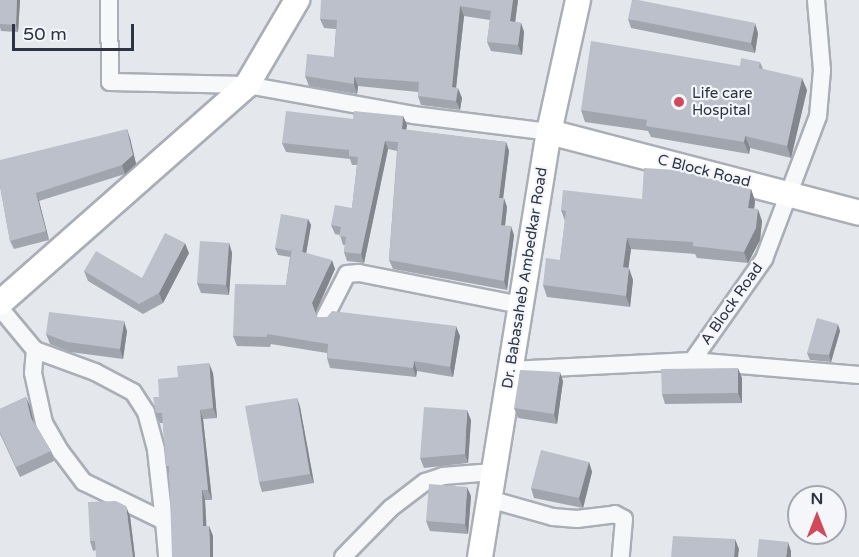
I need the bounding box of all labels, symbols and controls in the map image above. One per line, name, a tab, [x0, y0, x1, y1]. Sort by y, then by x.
scale bar	[15, 12, 136, 50]
text: 50 m	[23, 23, 67, 45]
place label: Life care Hospital	[692, 84, 752, 119]
marker: Life care Hospital	[670, 93, 688, 111]
street label: C Block Road	[656, 151, 752, 191]
street label: Dr. Babasaheb Ambedkar Road	[499, 166, 551, 390]
street label: A Block Road	[697, 260, 767, 348]
north arrow	[787, 485, 847, 545]
text: N	[811, 489, 823, 509]

